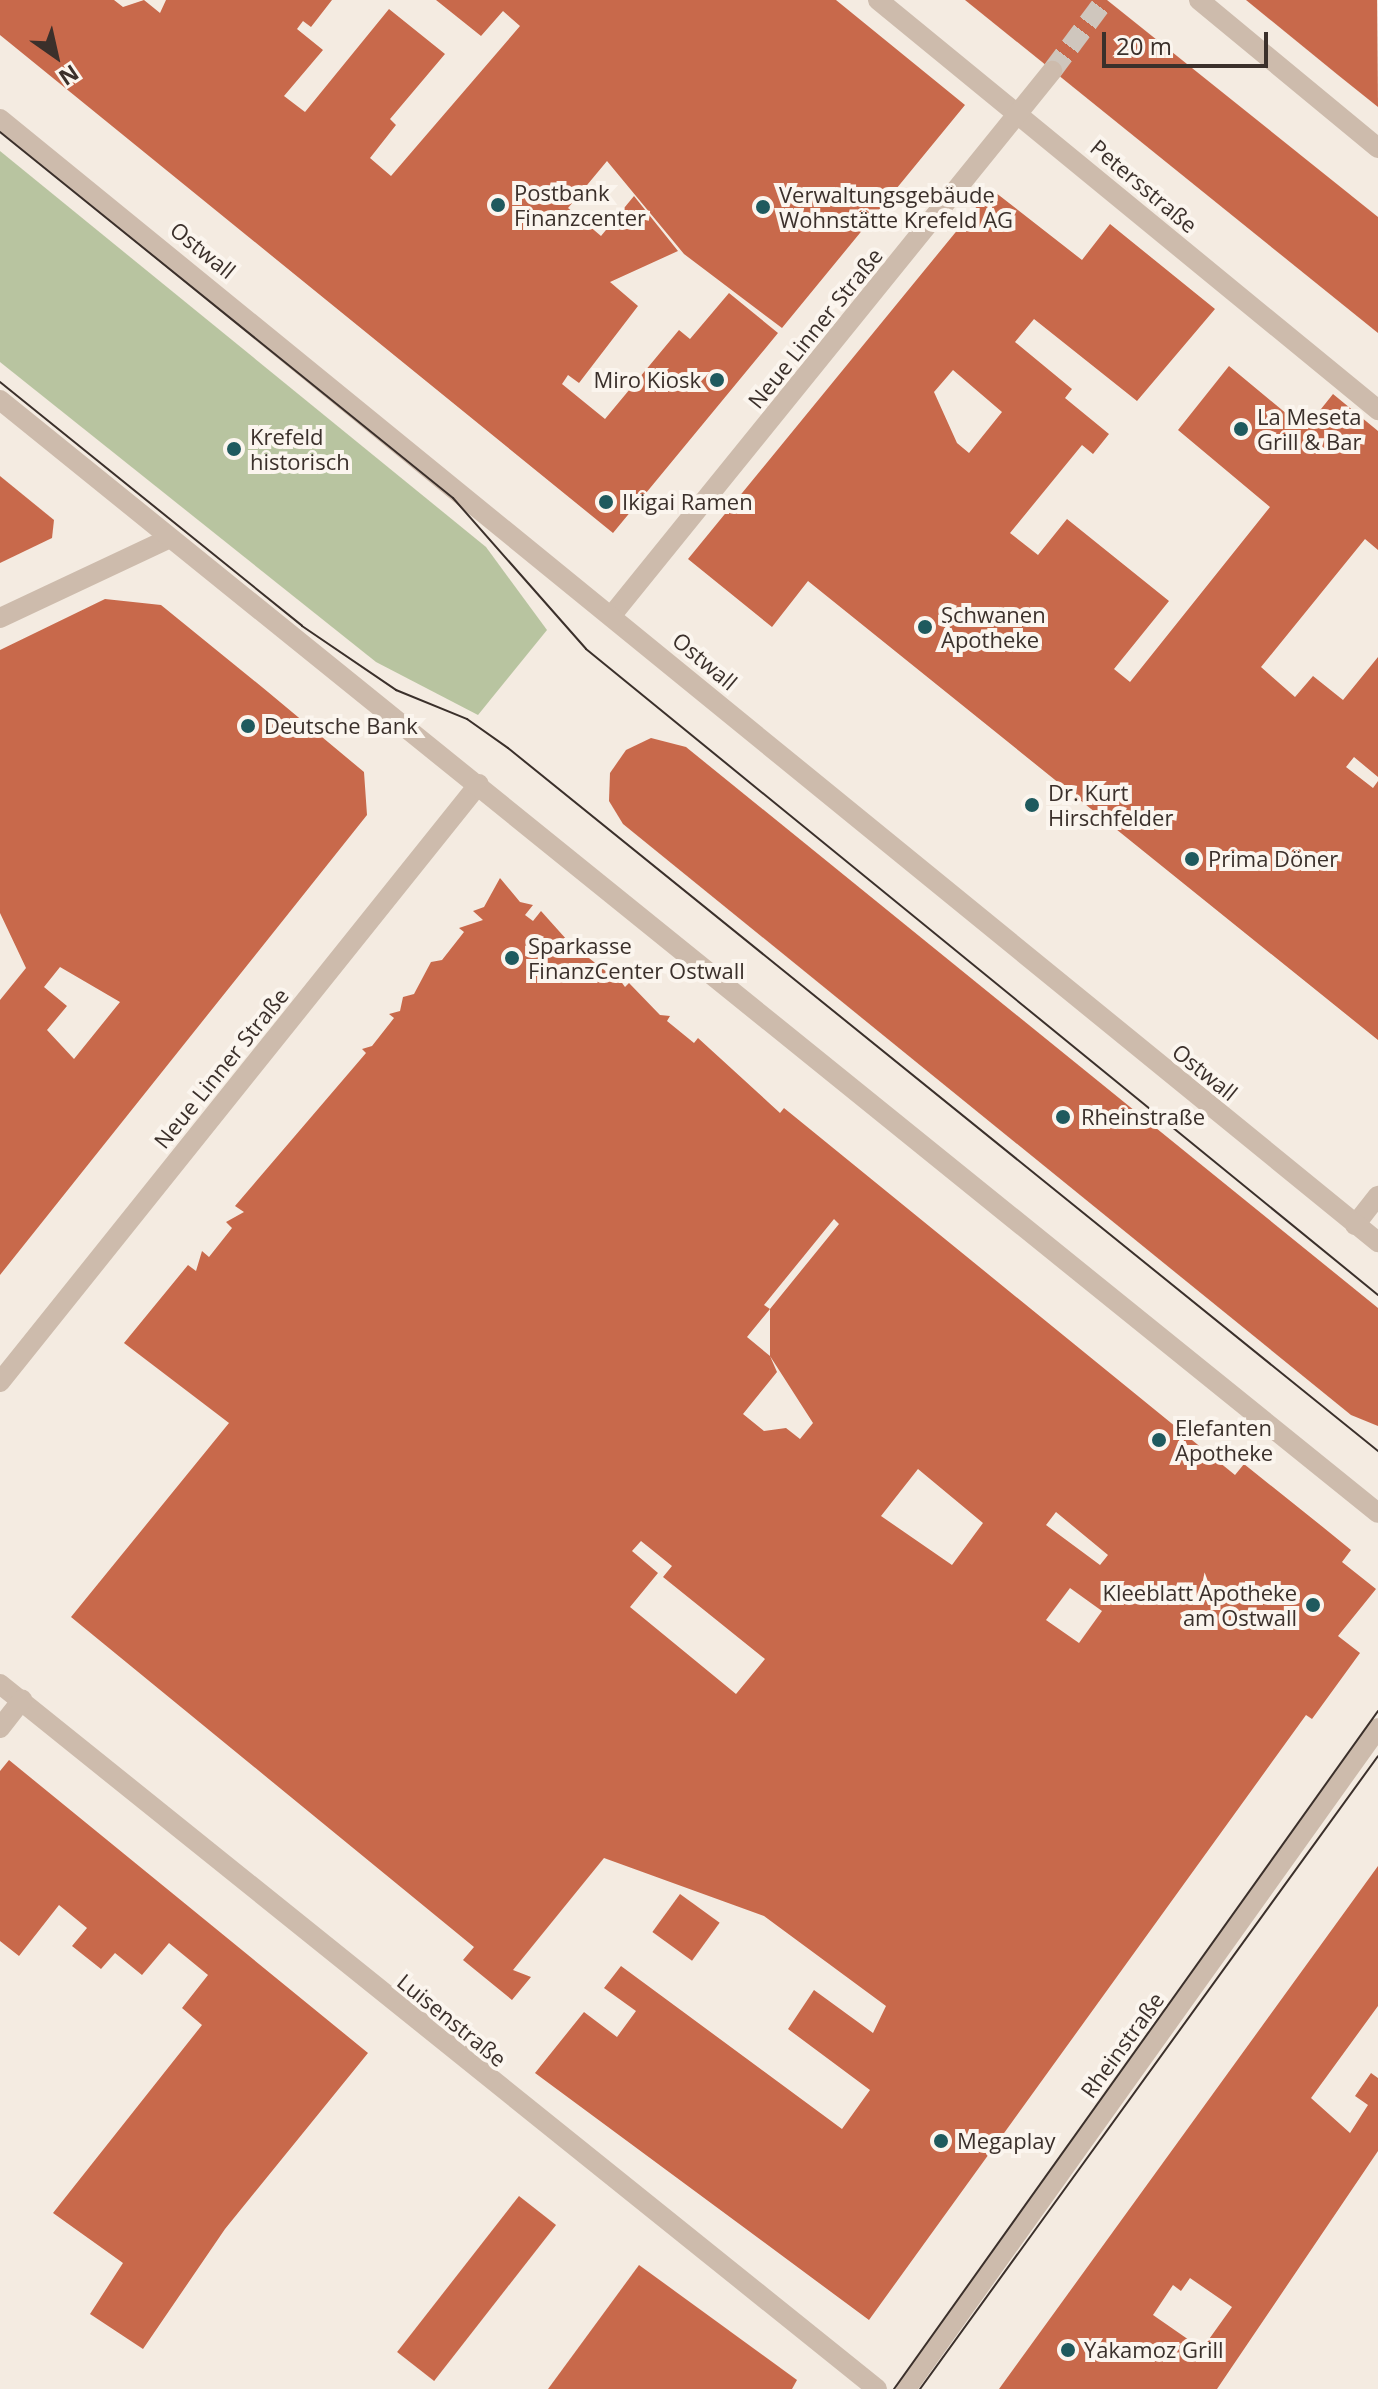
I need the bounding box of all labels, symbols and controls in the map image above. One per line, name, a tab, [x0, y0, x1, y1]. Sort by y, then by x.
north arrow	[16, 16, 96, 96]
scale bar	[1106, 16, 1272, 66]
text: 20 m	[1116, 29, 1172, 62]
text: N	[54, 58, 85, 93]
street label: Petersstraße	[1085, 134, 1203, 238]
place label: Postbank Finanzcenter	[514, 179, 646, 230]
place label: Verwaltungsgebäude Wohnstätte Krefeld AG	[779, 181, 1013, 232]
marker: Postbank Finanzcenter	[489, 196, 507, 214]
marker: Verwaltungsgebäude Wohnstätte Krefeld AG	[754, 198, 772, 216]
street label: Ostwall	[165, 216, 241, 284]
street label: Neue Linner Straße	[742, 242, 888, 414]
place label: Miro Kiosk	[593, 367, 701, 393]
marker: Miro Kiosk	[708, 371, 726, 389]
place label: La Meseta Grill & Bar	[1257, 403, 1362, 454]
marker: La Meseta Grill & Bar	[1232, 420, 1250, 438]
place label: Krefeld historisch	[250, 423, 350, 474]
marker: Krefeld historisch	[225, 440, 243, 458]
place label: Ikigai Ramen	[622, 489, 753, 515]
marker: Ikigai Ramen	[597, 493, 615, 511]
place label: Schwanen Apotheke	[941, 601, 1046, 652]
marker: Schwanen Apotheke	[916, 618, 934, 636]
street label: Ostwall	[667, 627, 743, 695]
place label: Deutsche Bank	[264, 713, 418, 739]
marker: Deutsche Bank	[239, 717, 257, 735]
place label: Dr. Kurt Hirschfelder	[1048, 779, 1173, 830]
marker: Dr. Kurt Hirschfelder	[1023, 796, 1041, 814]
place label: Prima Döner	[1208, 846, 1338, 872]
marker: Prima Döner	[1183, 850, 1201, 868]
place label: Sparkasse FinanzCenter Ostwall	[528, 932, 745, 984]
marker: Sparkasse FinanzCenter Ostwall	[503, 949, 521, 967]
street label: Neue Linner Straße	[148, 982, 294, 1154]
street label: Ostwall	[1167, 1038, 1243, 1106]
place label: Rheinstraße	[1081, 1104, 1205, 1130]
marker: Rheinstraße	[1052, 1106, 1074, 1128]
place label: Elefanten Apotheke	[1175, 1414, 1273, 1466]
marker: Elefanten Apotheke	[1150, 1431, 1168, 1449]
place label: Kleeblatt Apotheke am Ostwall	[1102, 1579, 1297, 1630]
marker: Kleeblatt Apotheke am Ostwall	[1304, 1596, 1322, 1614]
street label: Luisenstraße	[392, 1968, 512, 2072]
street label: Rheinstraße	[1075, 1987, 1169, 2103]
place label: Megaplay	[957, 2128, 1056, 2154]
marker: Megaplay	[932, 2132, 950, 2150]
place label: Yakamoz Grill	[1084, 2337, 1224, 2363]
marker: Yakamoz Grill	[1059, 2341, 1077, 2359]

